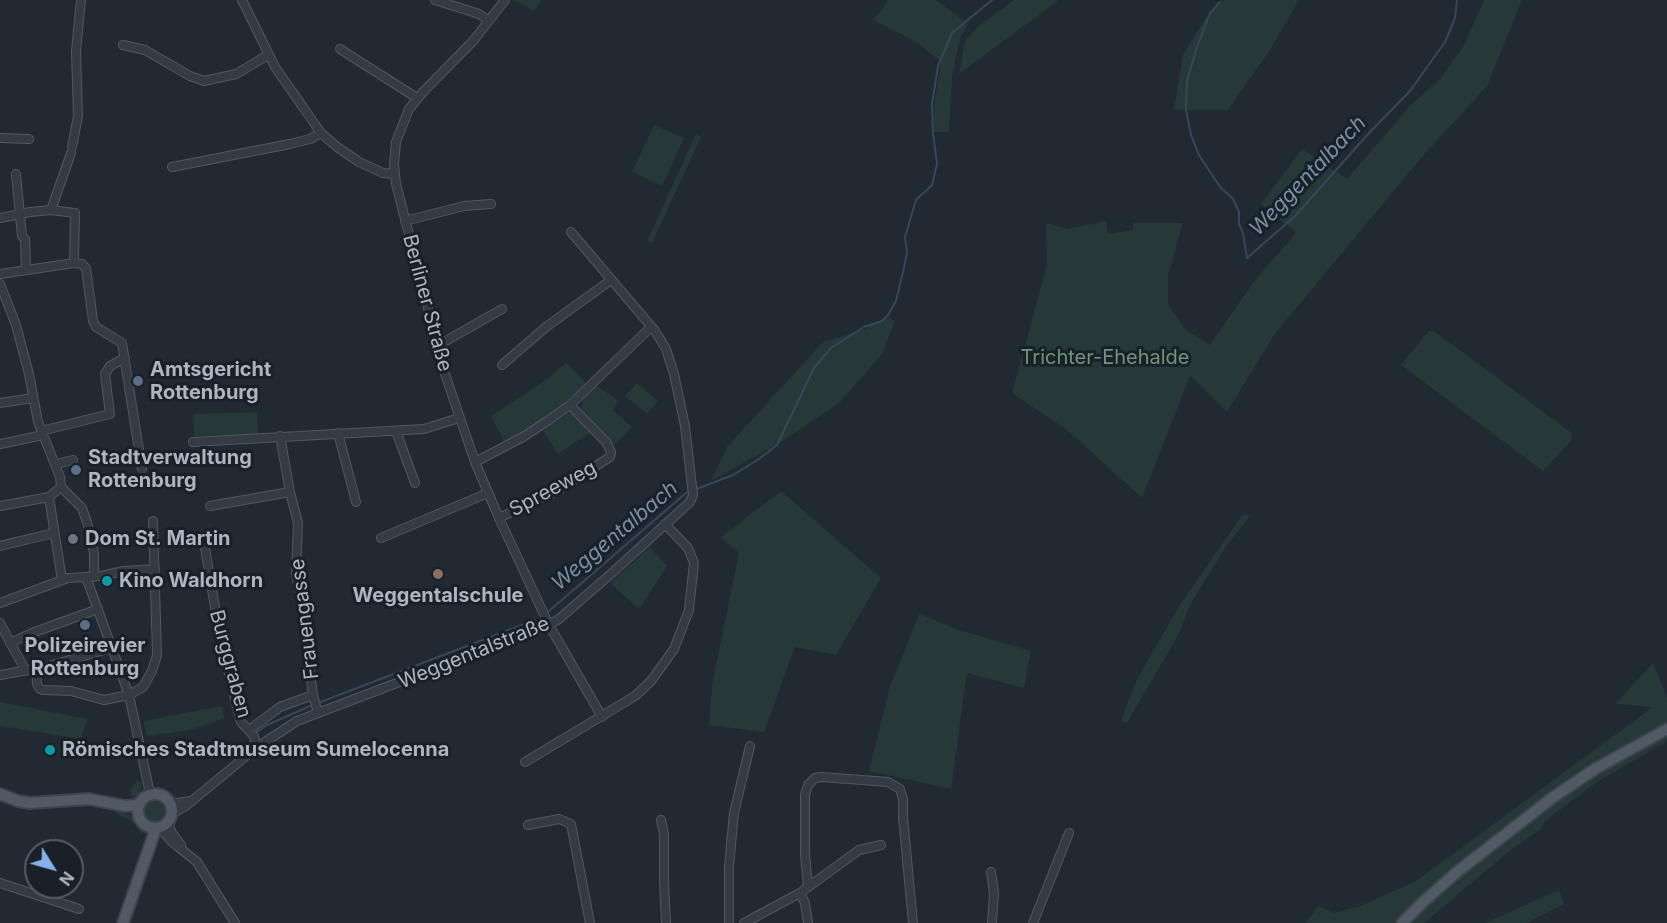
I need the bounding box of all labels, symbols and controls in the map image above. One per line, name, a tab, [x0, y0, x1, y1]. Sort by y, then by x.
water label: Weggentalbach	[1244, 111, 1372, 241]
street label: Berliner Straße	[397, 232, 457, 374]
park label: Trichter-Ehehalde	[1021, 346, 1189, 370]
place label: Amtsgericht Rottenburg	[150, 358, 271, 405]
marker: Amtsgericht Rottenburg	[131, 374, 145, 388]
place label: Stadtverwaltung Rottenburg	[88, 446, 252, 493]
street label: Spreeweg	[505, 456, 601, 522]
marker: Stadtverwaltung Rottenburg	[69, 463, 83, 477]
water label: Weggentalbach	[547, 476, 683, 596]
place label: Dom St. Martin	[85, 527, 231, 551]
marker: Dom St. Martin	[66, 532, 80, 546]
street label: Frauengasse	[286, 557, 324, 681]
marker: Weggentalschule	[431, 567, 445, 581]
place label: Kino Waldhorn	[119, 569, 263, 593]
marker: Kino Waldhorn	[100, 574, 114, 588]
place label: Weggentalschule	[353, 584, 523, 608]
street label: Burggraben	[204, 607, 256, 721]
street label: Weggentalstraße	[395, 612, 553, 694]
marker: Polizeirevier Rottenburg	[78, 618, 92, 632]
place label: Polizeirevier Rottenburg	[25, 634, 145, 681]
place label: Römisches Stadtmuseum Sumelocenna	[62, 738, 449, 762]
marker: Römisches Stadtmuseum Sumelocenna	[43, 743, 57, 757]
north arrow	[24, 839, 84, 899]
text: N	[55, 868, 78, 890]

